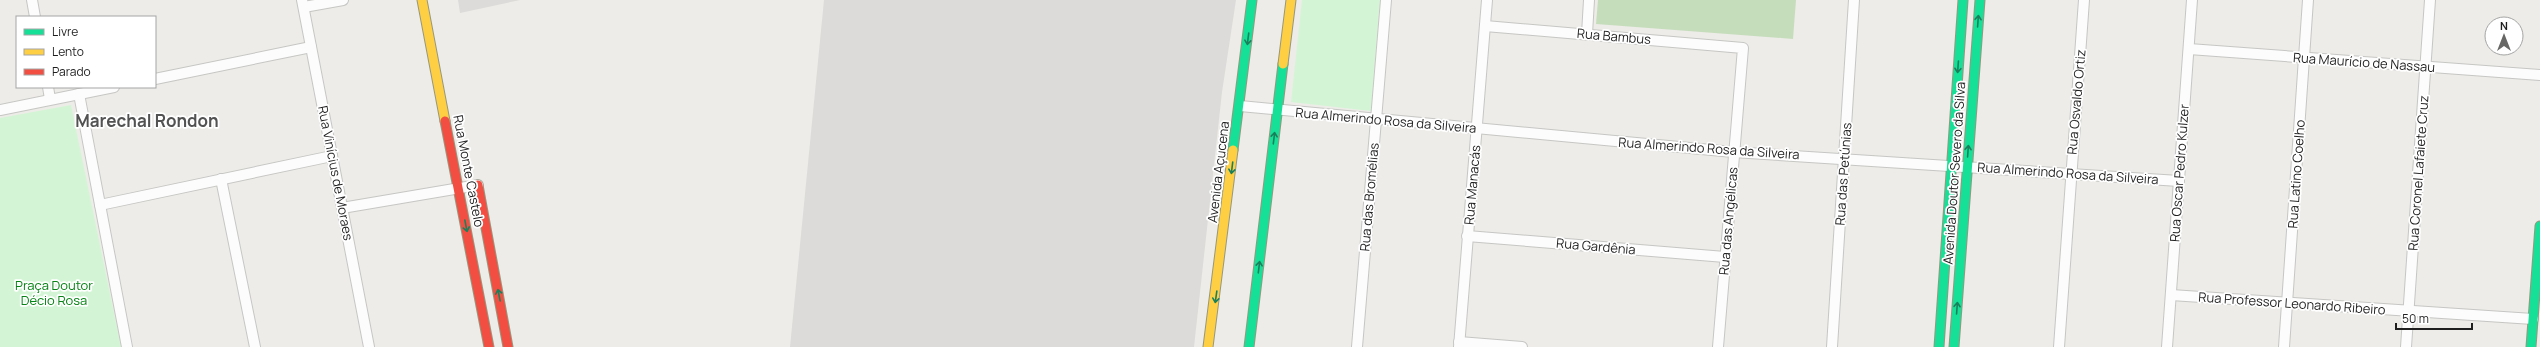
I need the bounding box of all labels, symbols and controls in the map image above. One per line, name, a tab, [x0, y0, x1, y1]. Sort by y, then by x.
one-way arrow	[1974, 15, 1982, 28]
legend	[16, 16, 156, 88]
north arrow	[2484, 16, 2524, 56]
text: N	[2500, 18, 2508, 33]
text: Livre	[52, 23, 78, 40]
street label: Rua Bambus	[1576, 24, 1652, 48]
one-way arrow	[1244, 32, 1252, 45]
text: Lento	[52, 43, 84, 60]
street label: Rua Maurício de Nassau	[2292, 48, 2436, 76]
street label: Rua Osvaldo Ortiz	[2062, 49, 2090, 155]
one-way arrow	[1955, 60, 1962, 73]
text: Parado	[52, 63, 91, 80]
street label: Avenida Doutor Severo da Silva	[1939, 81, 1969, 265]
street label: Rua Coronel Lafaiete Cruz	[2404, 95, 2432, 251]
street label: Rua Almerindo Rosa da Silveira	[1295, 103, 1477, 137]
street label: Rua Oscar Pedro Kulzer	[2165, 103, 2193, 243]
street label: Rua Vinícius de Moraes	[314, 104, 358, 242]
district label: Marechal Rondon	[75, 109, 219, 132]
street label: Rua Monte Castelo	[449, 113, 489, 229]
street label: Rua Latino Coelho	[2283, 119, 2309, 229]
street label: Avenida Açucena	[1203, 120, 1233, 224]
street label: Rua das Petúnias	[1830, 122, 1856, 226]
one-way arrow	[1271, 132, 1278, 145]
street label: Rua Almerindo Rosa da Silveira	[1618, 133, 1800, 163]
street label: Rua das Bromélias	[1355, 142, 1383, 252]
street label: Rua Manacás	[1460, 144, 1484, 226]
one-way arrow	[1965, 144, 1972, 157]
street label: Rua Almerindo Rosa da Silveira	[1977, 158, 2159, 188]
one-way arrow	[1228, 161, 1236, 174]
street label: Rua das Angélicas	[1714, 166, 1742, 276]
one-way arrow	[463, 219, 471, 232]
street label: Rua Gardênia	[1555, 234, 1637, 258]
one-way arrow	[1255, 261, 1263, 274]
park label: Praça Doutor Décio Rosa	[15, 276, 93, 309]
street label: Rua Professor Leonardo Ribeiro	[2198, 287, 2387, 319]
one-way arrow	[495, 289, 503, 302]
one-way arrow	[1212, 290, 1220, 303]
one-way arrow	[1954, 302, 1961, 315]
scale bar	[2396, 305, 2472, 331]
text: 50 m	[2402, 310, 2429, 327]

